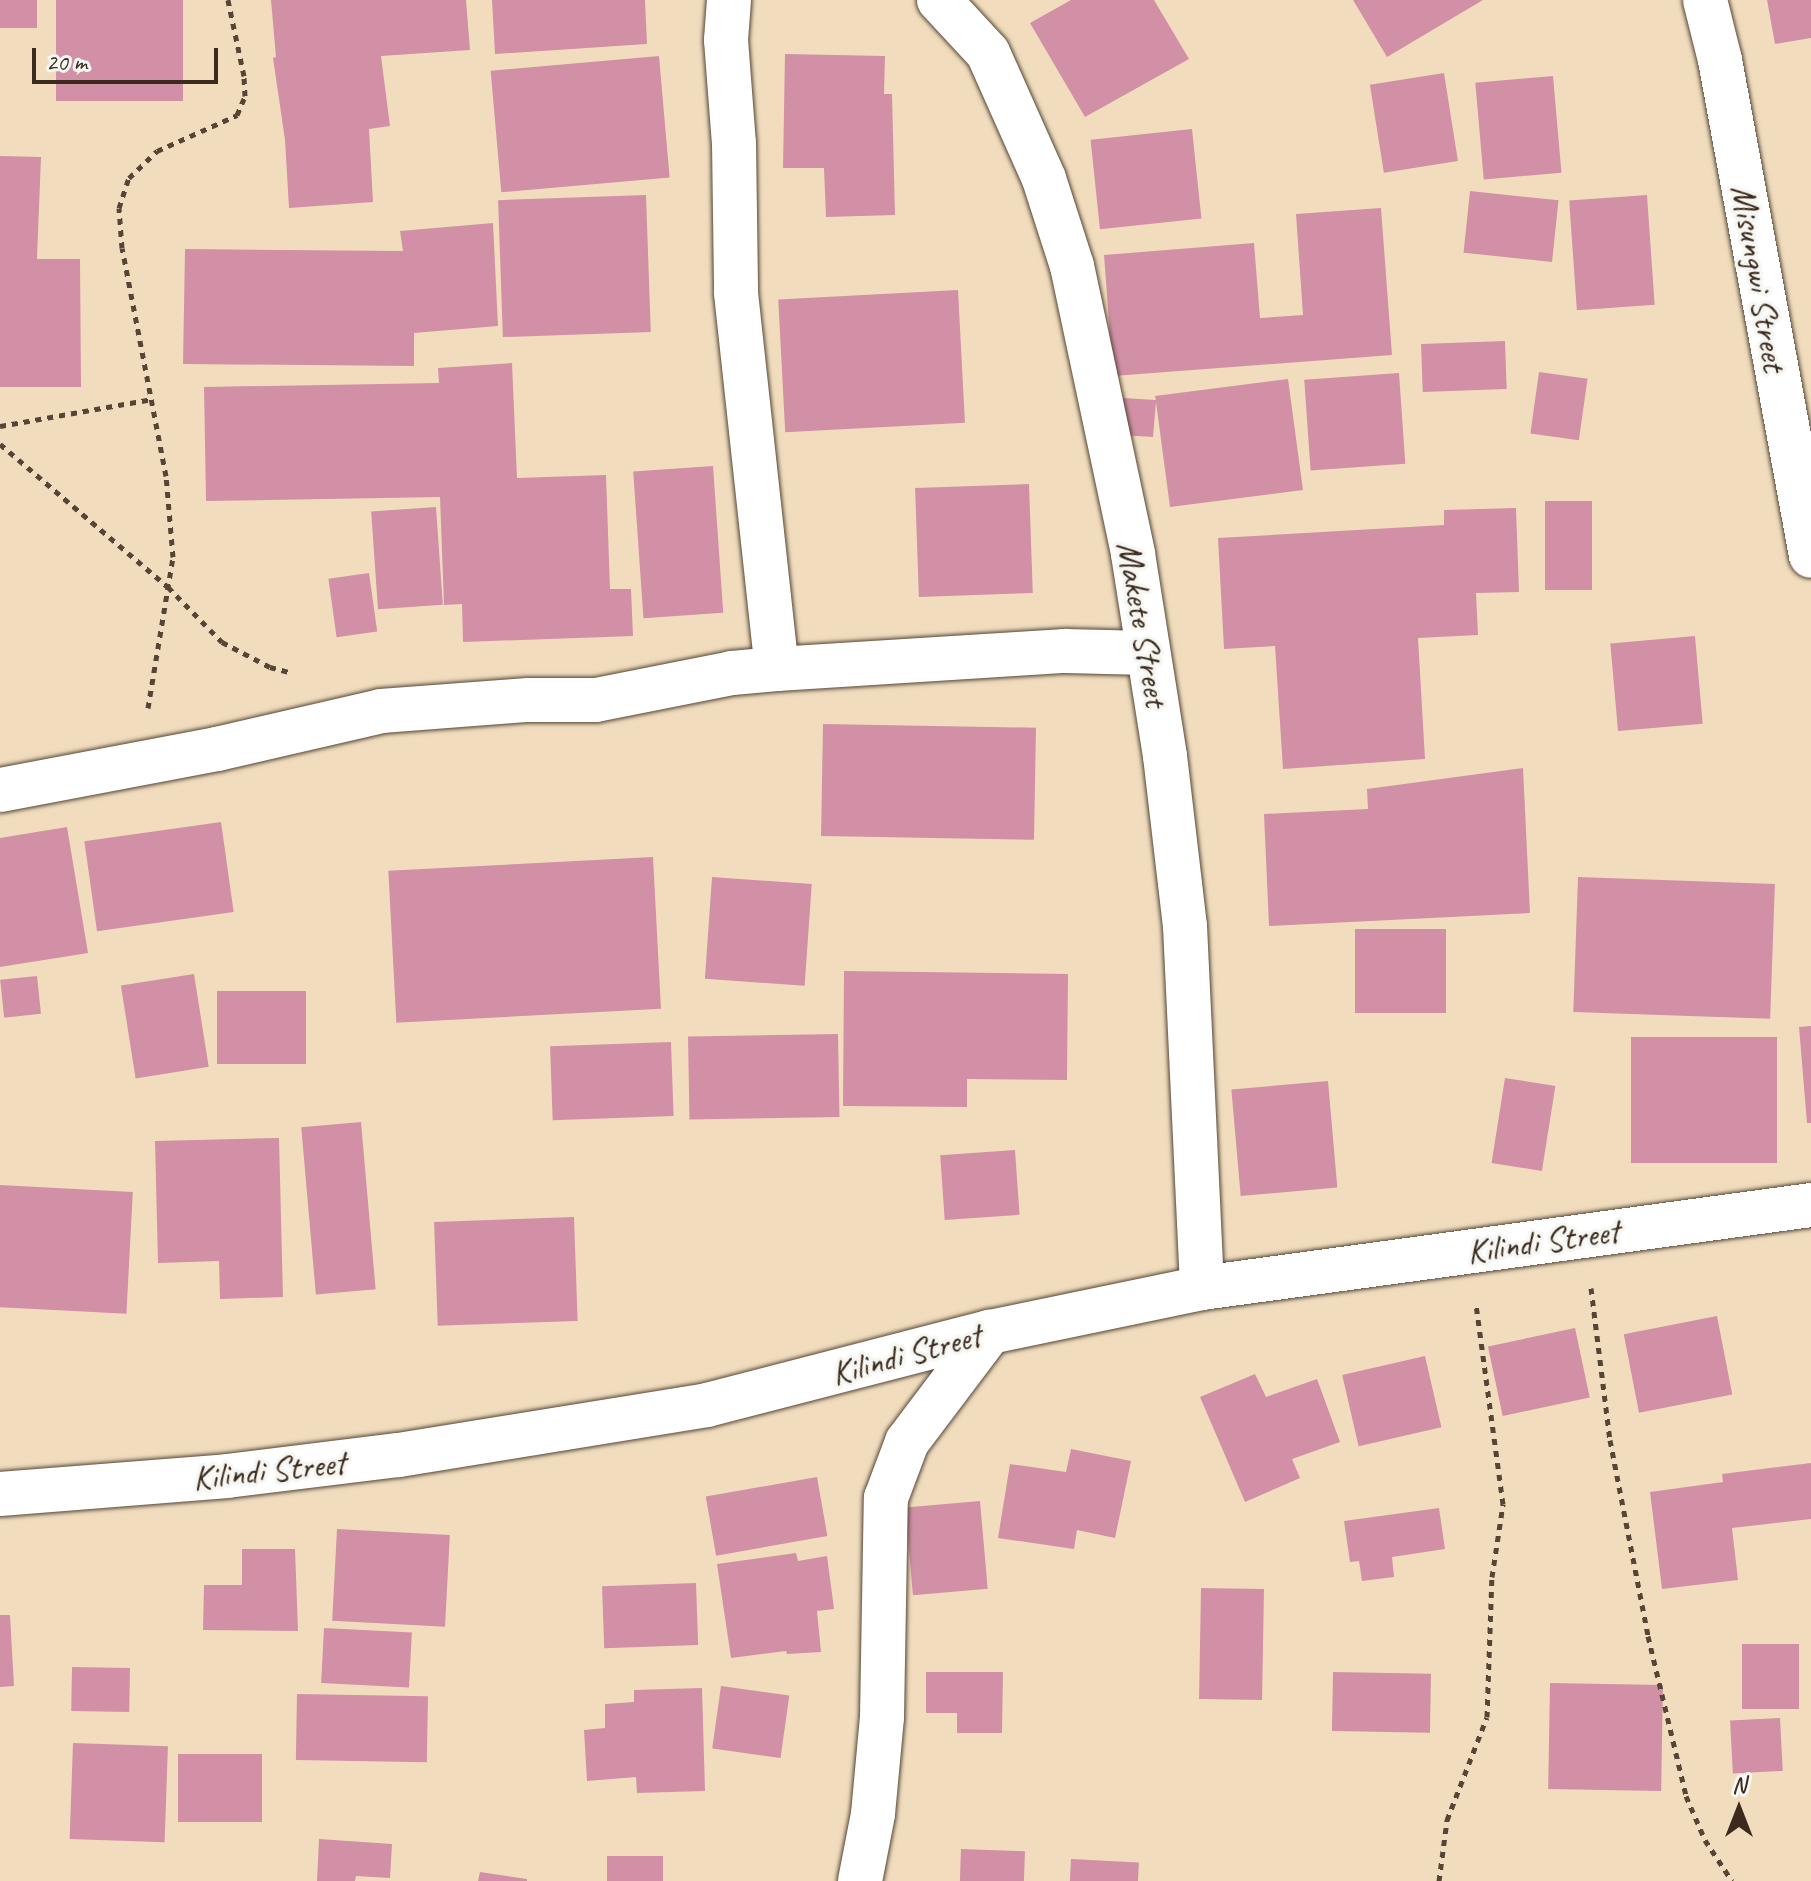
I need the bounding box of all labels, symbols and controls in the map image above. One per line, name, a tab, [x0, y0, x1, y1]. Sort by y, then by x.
scale bar	[36, 32, 222, 82]
text: 20 m	[46, 47, 87, 77]
street label: Misungwi Street	[1723, 181, 1795, 375]
street label: Makete Street	[1108, 538, 1178, 710]
street label: Kilindi Street	[1464, 1210, 1622, 1272]
street label: Kilindi Street	[827, 1314, 985, 1394]
street label: Kilindi Street	[191, 1442, 347, 1498]
north arrow	[1699, 1769, 1779, 1849]
text: N	[1732, 1771, 1746, 1799]

